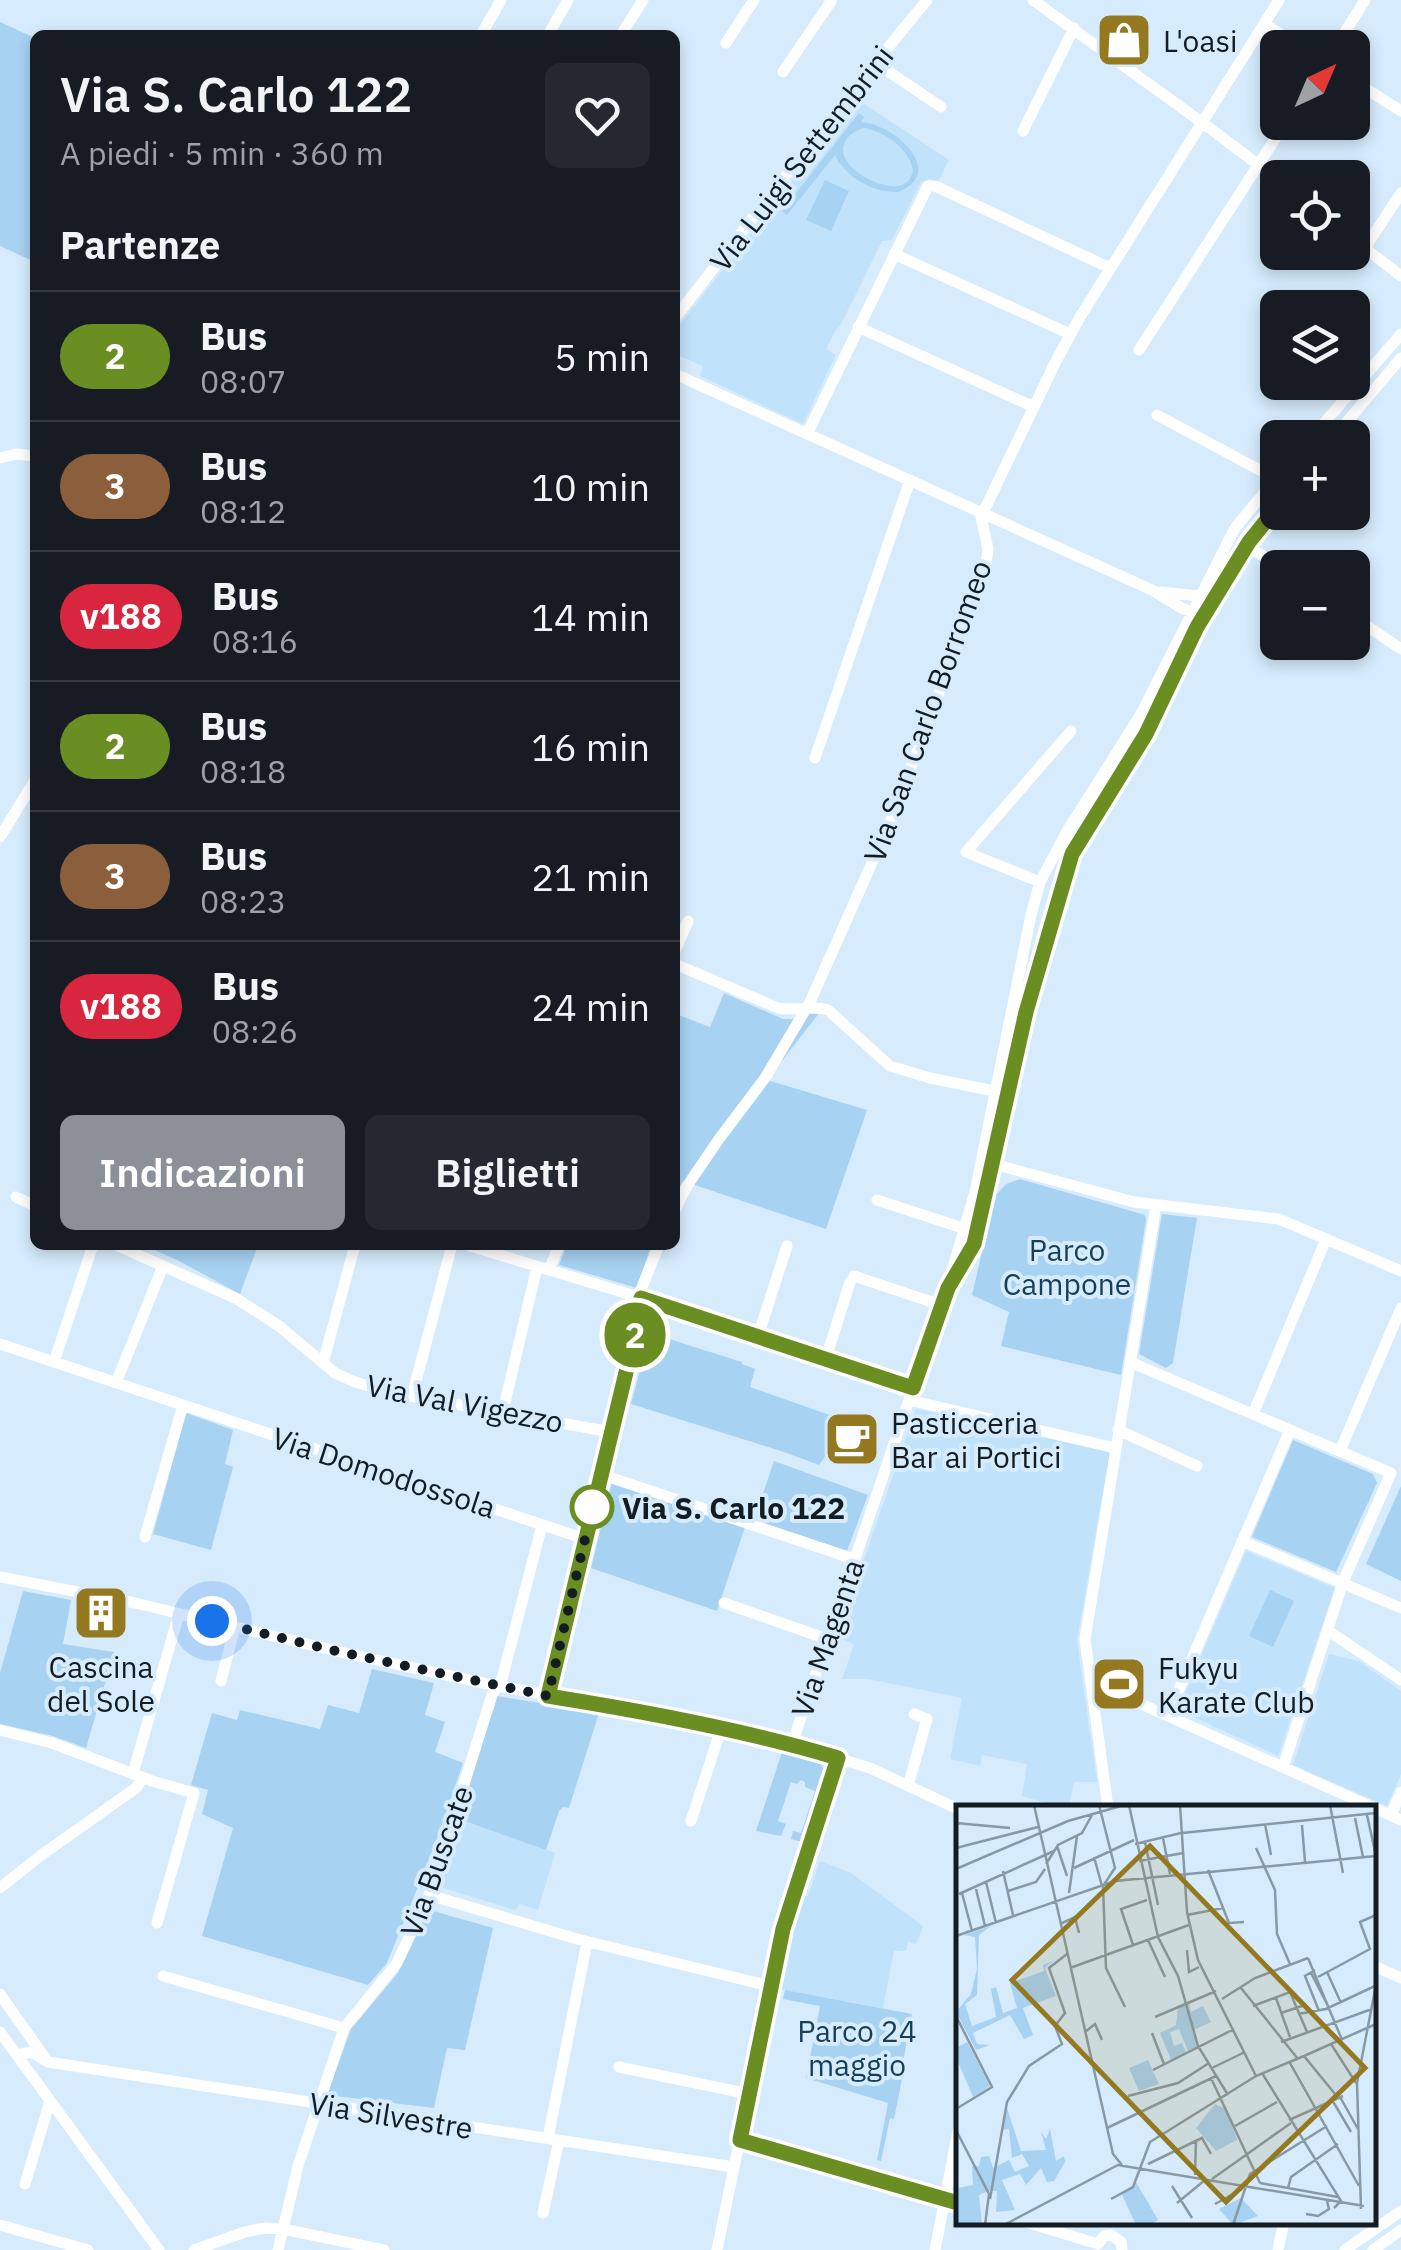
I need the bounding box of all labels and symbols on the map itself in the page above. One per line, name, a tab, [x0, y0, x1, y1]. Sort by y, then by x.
shop icon: L'oasi	[1094, 10, 1154, 70]
place label: L'oasi	[1163, 21, 1238, 60]
north arrow	[1260, 30, 1370, 140]
street label: Via Luigi Settembrini	[701, 37, 901, 279]
street label: Via San Carlo Borromeo	[854, 555, 1000, 867]
park label: Parco Campone	[1003, 1230, 1131, 1303]
line badge: 2	[602, 1302, 668, 1368]
street label: Via Val Vigezzo	[363, 1365, 567, 1441]
place label: Pasticceria Bar ai Portici	[891, 1403, 1061, 1476]
cafe icon: Pasticceria Bar ai Portici	[822, 1409, 882, 1469]
street label: Via Domodossola	[267, 1417, 501, 1527]
marker: Via S. Carlo 122	[571, 1486, 613, 1528]
place label: Via S. Carlo 122	[622, 1488, 845, 1527]
street label: Via Magenta	[782, 1554, 872, 1722]
building icon: Cascina del Sole	[71, 1583, 131, 1643]
your location	[187, 1596, 237, 1646]
place label: Cascina del Sole	[47, 1647, 155, 1720]
place label: Fukyu Karate Club	[1158, 1648, 1315, 1721]
sports icon: Fukyu Karate Club	[1089, 1654, 1149, 1714]
street label: Via Buscate	[391, 1780, 481, 1942]
inset map	[956, 1805, 1376, 2225]
park label: Parco 24 maggio	[797, 2011, 917, 2084]
street label: Via Silvestre	[307, 2083, 475, 2147]

